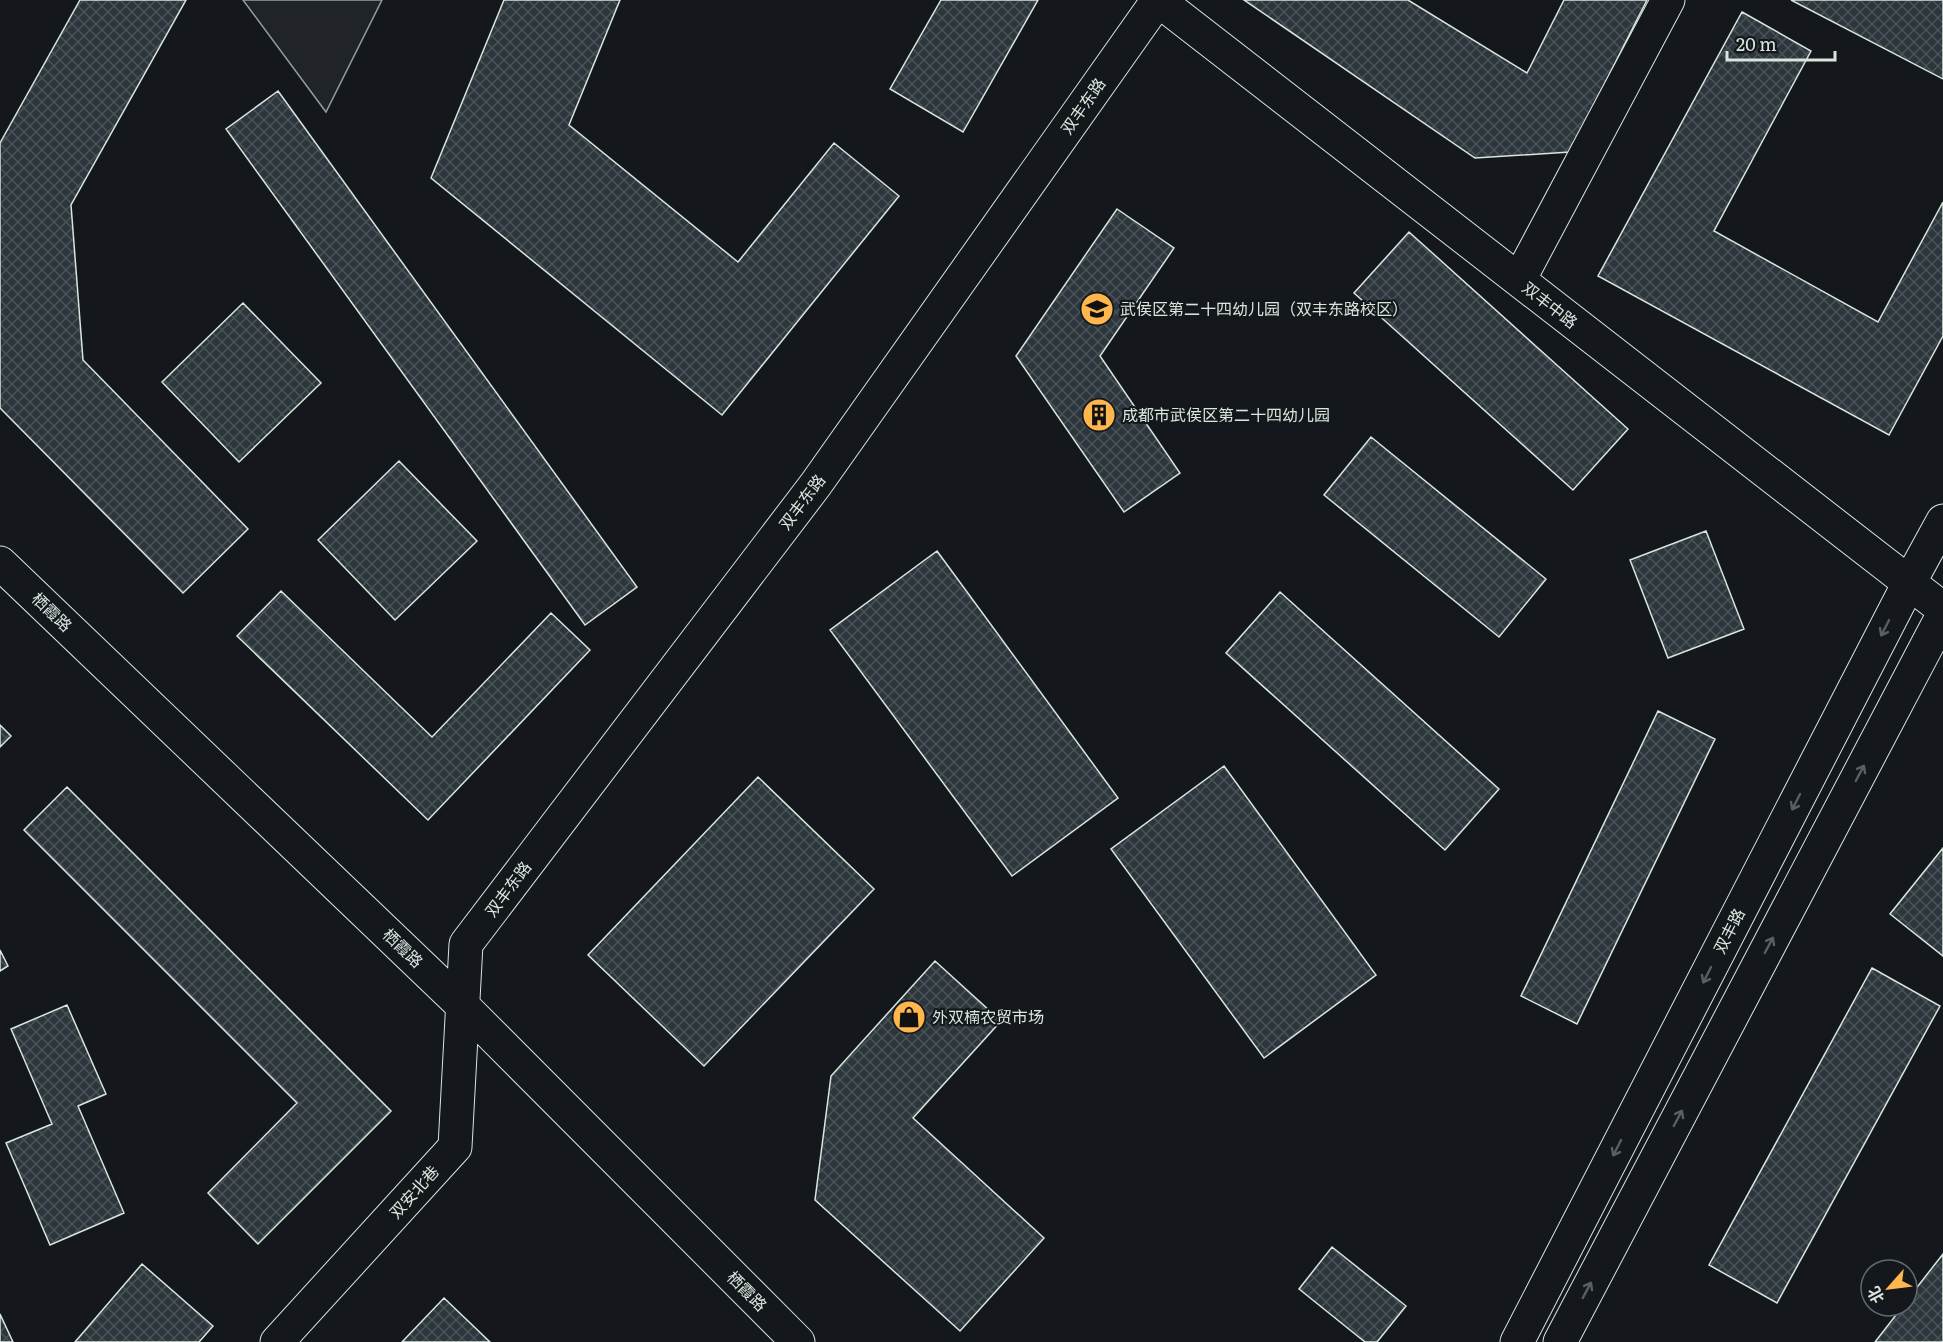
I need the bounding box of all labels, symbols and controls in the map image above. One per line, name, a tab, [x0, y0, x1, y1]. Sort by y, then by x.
scale bar	[1727, 24, 1835, 62]
text: 20 m	[1736, 30, 1777, 57]
street label: 双丰东路	[1054, 72, 1110, 139]
street label: 双丰中路	[1518, 275, 1583, 333]
school or university icon: 武侯区第二十四幼儿园（双丰东路校区）	[1079, 291, 1115, 327]
place label: 武侯区第二十四幼儿园（双丰东路校区）	[1120, 296, 1408, 320]
building icon: 成都市武侯区第二十四幼儿园	[1081, 397, 1117, 433]
place label: 成都市武侯区第二十四幼儿园	[1122, 402, 1330, 426]
street label: 双丰东路	[772, 469, 830, 534]
street label: 栖霞路	[27, 586, 78, 637]
one-way arrow	[1879, 619, 1891, 637]
one-way arrow	[1855, 764, 1866, 782]
one-way arrow	[1790, 792, 1801, 810]
street label: 双丰东路	[478, 856, 536, 921]
street label: 双丰路	[1707, 904, 1750, 957]
street label: 栖霞路	[378, 922, 429, 973]
one-way arrow	[1763, 937, 1775, 954]
one-way arrow	[1700, 966, 1712, 984]
shop icon: 外双楠农贸市场	[891, 999, 927, 1035]
place label: 外双楠农贸市场	[932, 1004, 1044, 1028]
one-way arrow	[1673, 1109, 1684, 1127]
one-way arrow	[1611, 1139, 1622, 1157]
street label: 双安北巷	[383, 1160, 444, 1223]
north arrow	[1859, 1258, 1919, 1318]
street label: 栖霞路	[722, 1265, 773, 1316]
one-way arrow	[1582, 1282, 1594, 1300]
text: 北	[1861, 1283, 1889, 1308]

